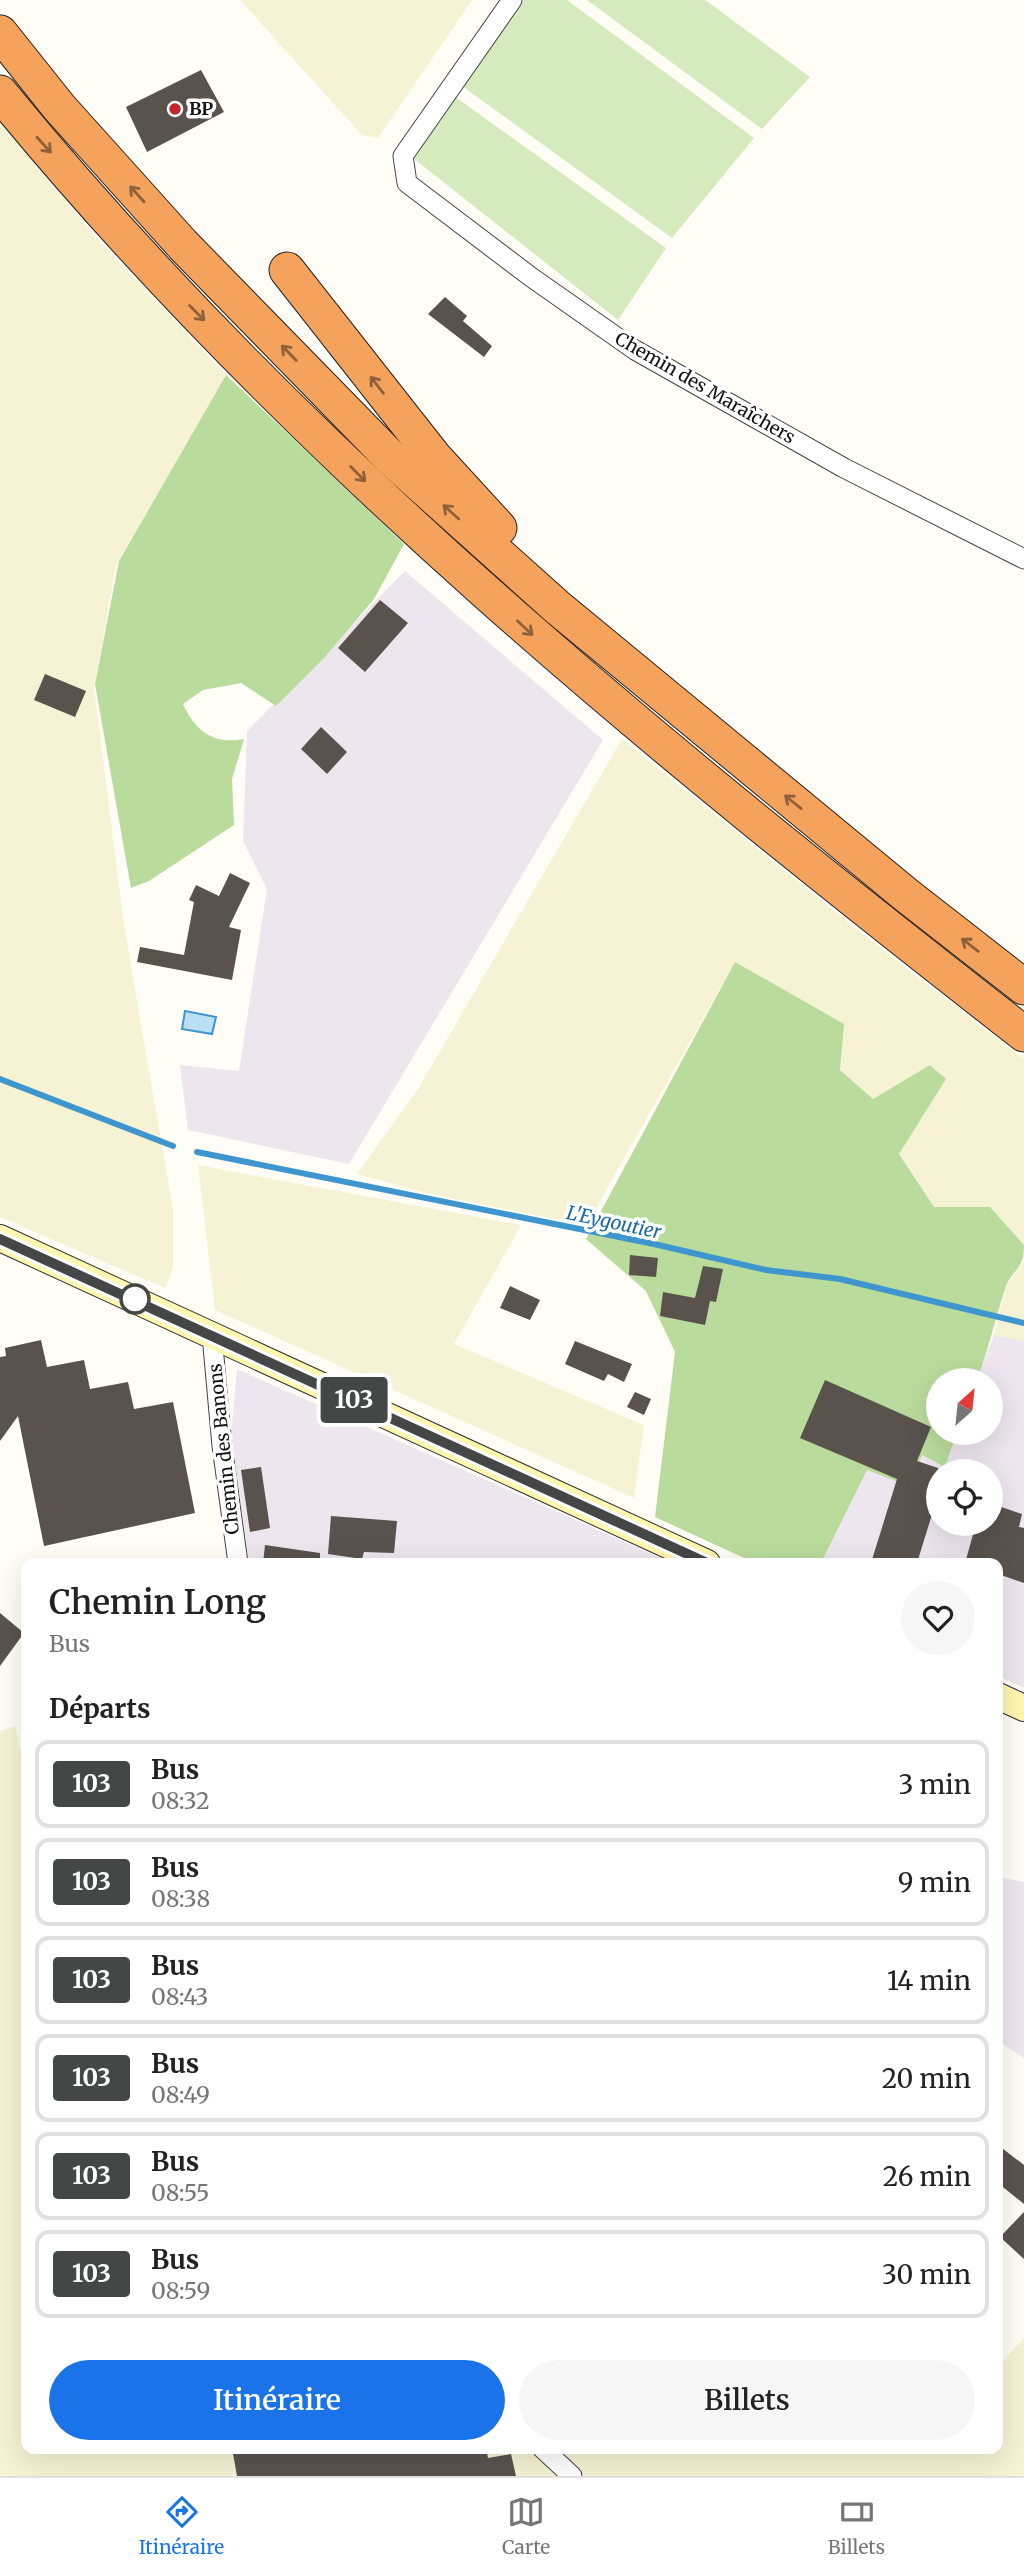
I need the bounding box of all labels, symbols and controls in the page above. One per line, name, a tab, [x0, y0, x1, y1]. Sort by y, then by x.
place label: BP	[189, 97, 213, 120]
marker: BP	[167, 101, 183, 117]
one-way arrow	[35, 136, 52, 153]
one-way arrow	[129, 185, 145, 203]
one-way arrow	[188, 305, 205, 322]
street label: Chemin des Maraîchers	[611, 327, 800, 449]
one-way arrow	[280, 345, 297, 362]
one-way arrow	[369, 376, 384, 394]
one-way arrow	[349, 465, 366, 482]
one-way arrow	[442, 504, 460, 520]
one-way arrow	[516, 620, 534, 636]
one-way arrow	[784, 794, 802, 810]
one-way arrow	[961, 937, 980, 952]
water label: L'Eygoutier	[565, 1200, 664, 1244]
unlabelled marker	[120, 1284, 150, 1314]
street label: Chemin des Banons	[203, 1362, 244, 1536]
north arrow	[926, 1368, 1003, 1446]
map controls	[926, 1368, 1003, 1536]
line badge: 103	[314, 1377, 394, 1423]
text: 103	[335, 1384, 373, 1415]
button: locate	[926, 1459, 1003, 1536]
button: heart	[901, 1581, 975, 1655]
text: Chemin Long	[49, 1582, 266, 1623]
text: Bus	[49, 1629, 90, 1658]
text: Départs	[49, 1692, 150, 1725]
text: Bus	[151, 1753, 199, 1786]
text: 103	[72, 1768, 111, 1799]
text: 3 min	[899, 1768, 971, 1801]
text: 08:32	[151, 1786, 210, 1815]
text: Bus	[151, 1851, 199, 1884]
text: 103	[72, 1866, 111, 1897]
text: 9 min	[898, 1866, 971, 1899]
text: 08:38	[151, 1884, 210, 1913]
text: Bus	[151, 1949, 199, 1982]
text: 103	[72, 1964, 111, 1995]
text: 14 min	[887, 1964, 971, 1997]
text: 08:43	[151, 1982, 209, 2011]
text: Bus	[151, 2047, 199, 2080]
text: 103	[72, 2062, 111, 2093]
text: 20 min	[882, 2062, 971, 2095]
text: 08:49	[151, 2080, 210, 2109]
text: Bus	[151, 2145, 199, 2178]
text: 103	[72, 2160, 111, 2191]
text: 26 min	[883, 2160, 971, 2193]
text: 08:55	[151, 2178, 209, 2207]
text: Bus	[151, 2243, 199, 2276]
text: 103	[72, 2258, 111, 2289]
text: 30 min	[882, 2258, 971, 2291]
text: 08:59	[151, 2276, 210, 2305]
button: Itinéraire	[49, 2360, 505, 2440]
button: Billets	[519, 2360, 975, 2440]
tab: Itinéraire	[139, 2493, 224, 2559]
tab: Carte	[502, 2493, 550, 2559]
tab: Billets	[828, 2493, 885, 2559]

